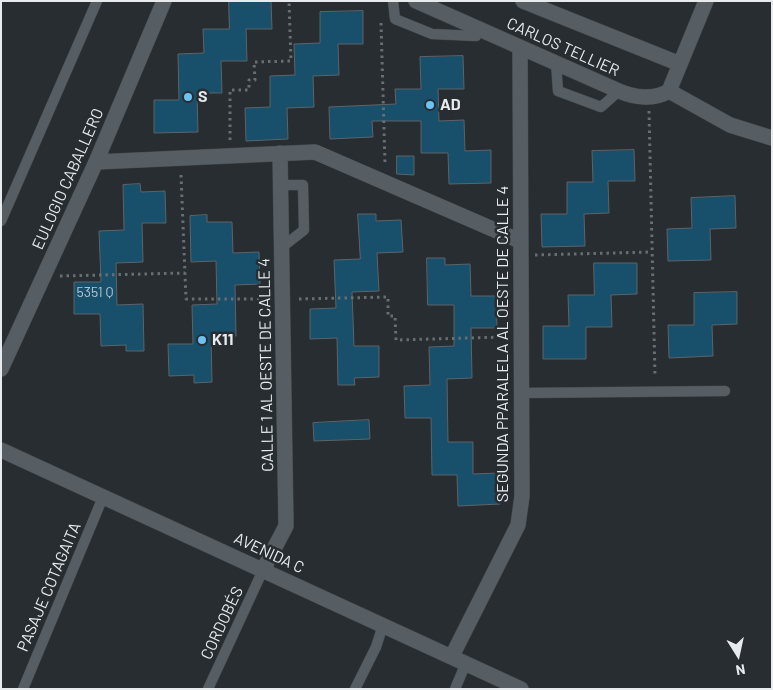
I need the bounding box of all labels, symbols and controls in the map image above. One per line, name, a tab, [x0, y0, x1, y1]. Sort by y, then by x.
street label: CARLOS TELLIER	[504, 14, 622, 80]
place label: S	[198, 87, 208, 107]
marker: S	[182, 91, 194, 103]
place label: AD	[440, 95, 461, 115]
marker: AD	[424, 99, 436, 111]
street label: EULOGIO CABALLERO	[28, 105, 108, 253]
street label: SEGUNDA PPARALELA AL OESTE DE CALLE 4	[493, 186, 513, 502]
street label: CALLE 1 AL OESTE DE CALLE 4	[255, 258, 277, 472]
house number: 5351 Q	[77, 284, 113, 300]
place label: K11	[212, 330, 233, 350]
marker: K11	[196, 334, 208, 346]
street label: PASAJE COTAGAITA	[13, 519, 85, 655]
street label: AVENIDA C	[231, 528, 307, 578]
street label: CORDOBÉS	[197, 583, 247, 663]
north arrow	[713, 630, 763, 680]
text: N	[735, 661, 747, 679]

